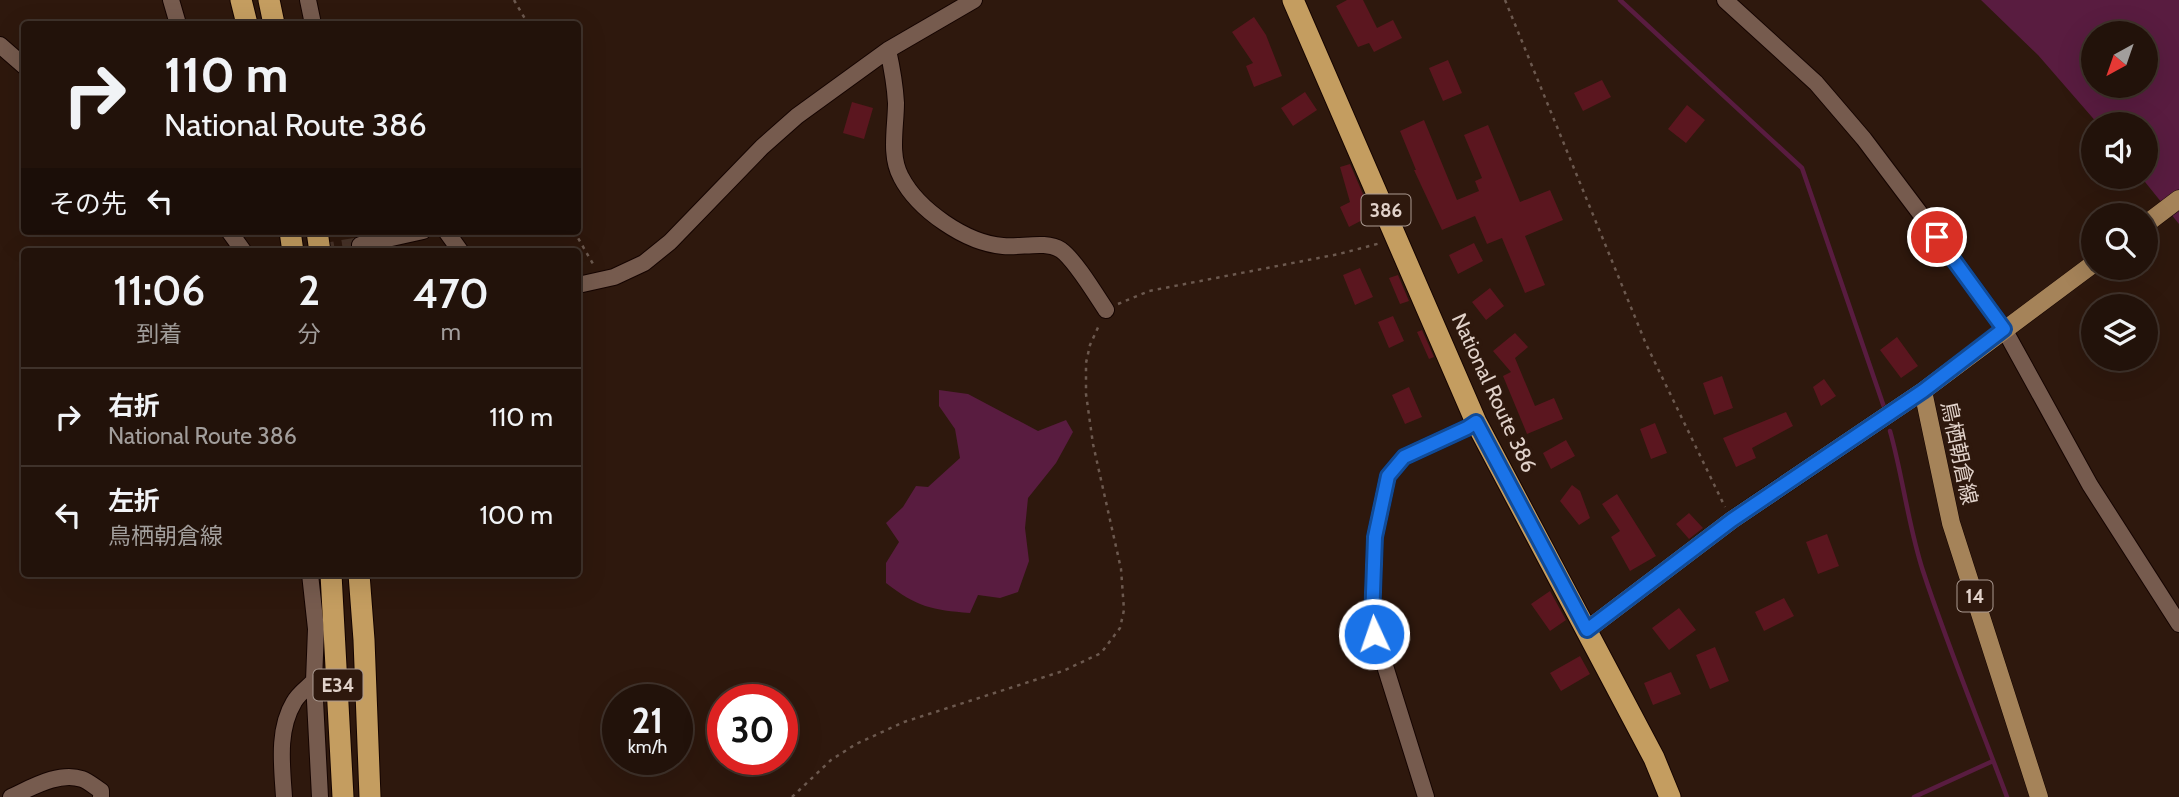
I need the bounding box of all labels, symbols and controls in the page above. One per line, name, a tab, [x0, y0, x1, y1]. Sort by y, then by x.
north arrow	[2081, 21, 2158, 98]
map controls	[2081, 21, 2158, 371]
text: 110 m	[164, 45, 288, 104]
icon: right	[49, 49, 140, 140]
text: National Route 386	[164, 105, 427, 144]
button: sound	[2081, 112, 2158, 189]
icon: left	[141, 182, 179, 220]
text: その先	[49, 188, 127, 220]
road number: 386	[1362, 194, 1410, 226]
button: search	[2081, 203, 2158, 280]
pin	[1907, 207, 1967, 267]
icon: arrive	[1918, 218, 1956, 256]
text: 11:06	[113, 264, 205, 316]
text: 2	[298, 264, 320, 316]
text: 470	[413, 267, 489, 319]
button: layers	[2081, 294, 2158, 371]
street label: National Route 386	[1447, 309, 1542, 476]
text: m	[441, 318, 461, 346]
text: 到着	[136, 320, 182, 348]
text: 分	[298, 320, 321, 348]
text: 右折	[108, 390, 160, 422]
icon: right	[49, 398, 87, 436]
street label: 鳥栖朝倉線	[1936, 399, 1983, 507]
text: 110 m	[489, 401, 553, 433]
text: National Route 386	[108, 422, 297, 450]
text: 左折	[108, 485, 160, 517]
icon: left	[49, 496, 87, 534]
text: 100 m	[480, 499, 553, 531]
text: 鳥栖朝倉線	[108, 522, 223, 550]
road number: 14	[1958, 580, 1993, 611]
position arrow	[1337, 597, 1411, 671]
road number: E34	[314, 670, 362, 700]
speed limit sign: 30	[707, 684, 798, 775]
text: 21	[632, 699, 663, 742]
text: km/h	[628, 736, 667, 758]

